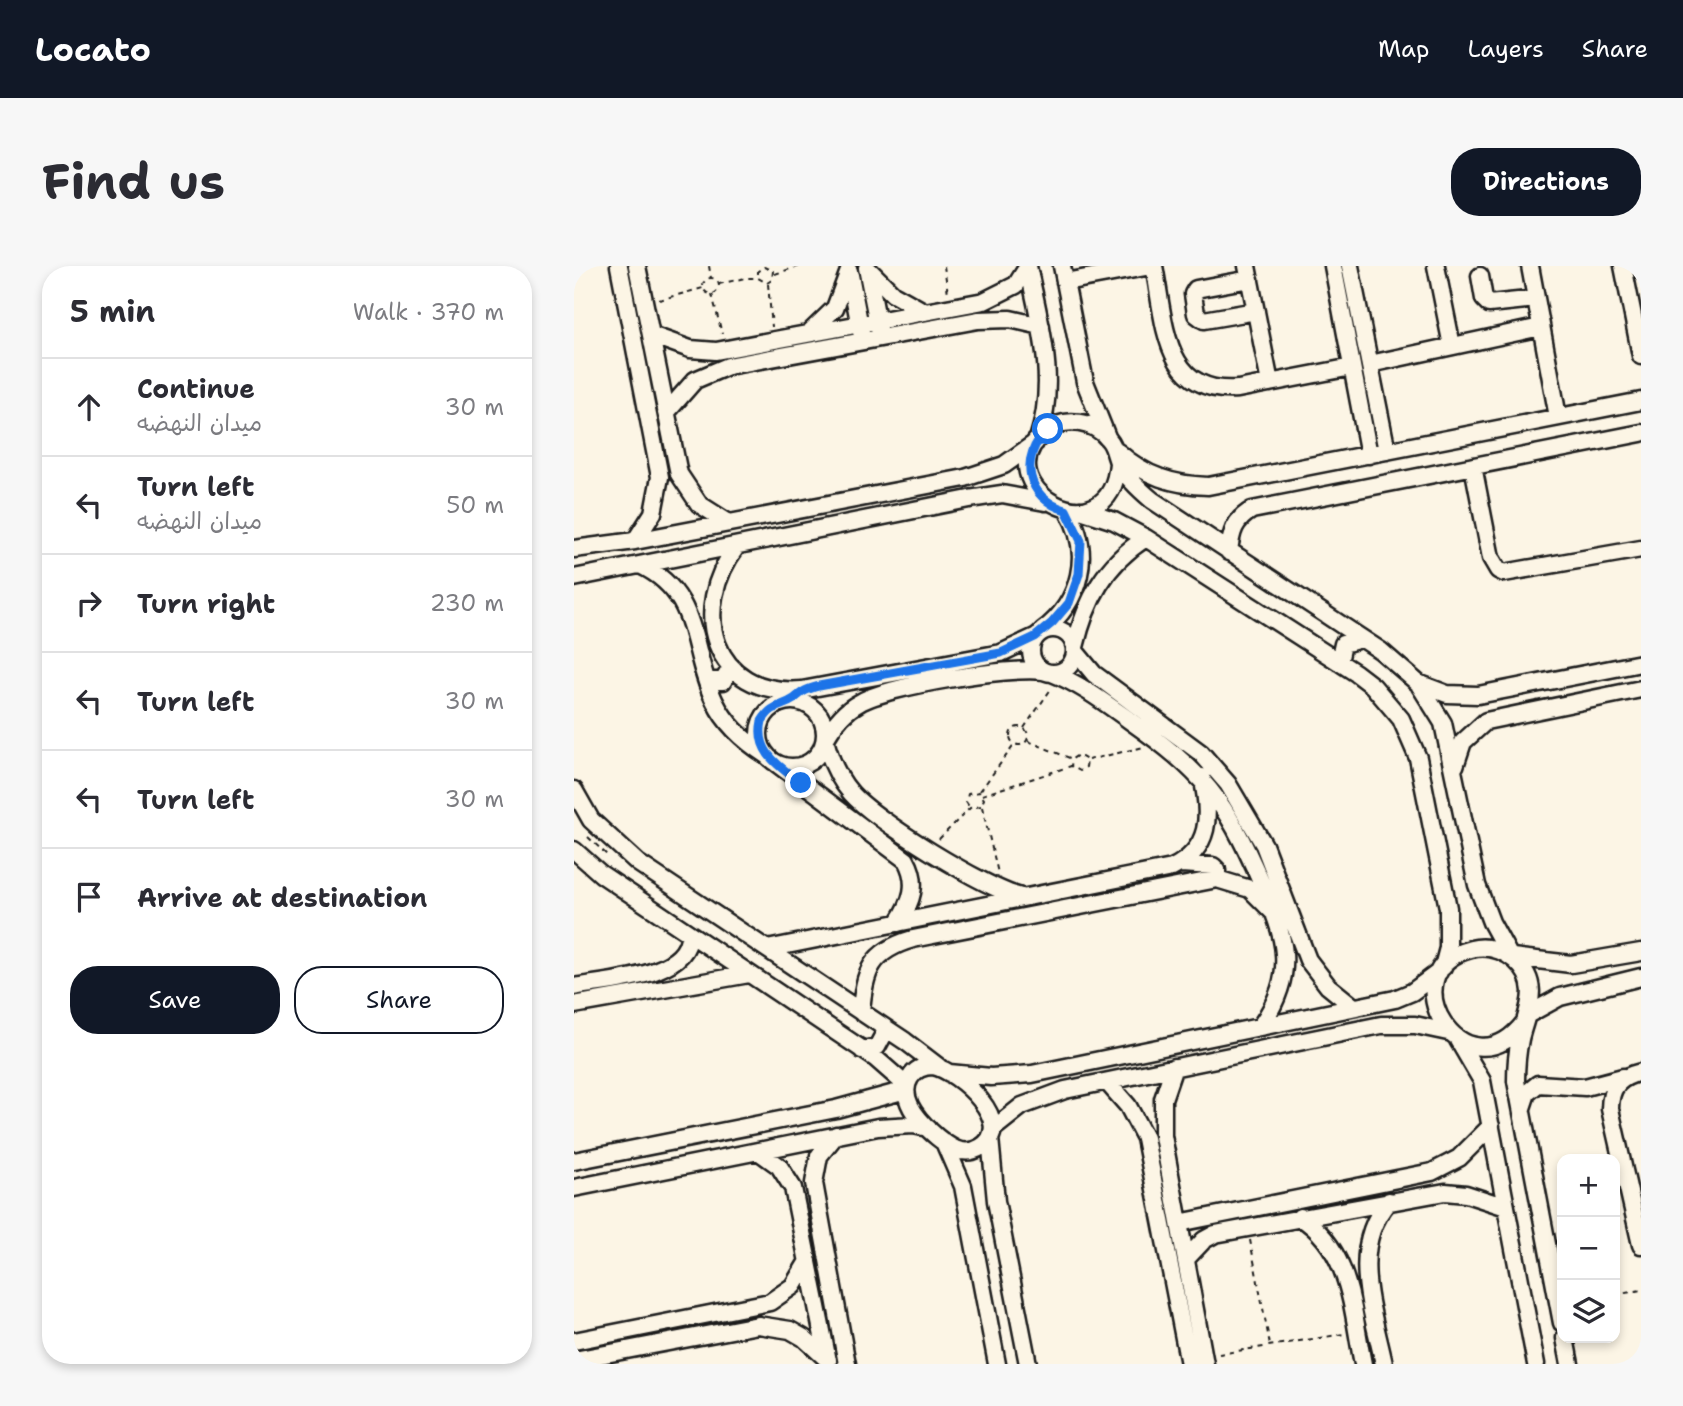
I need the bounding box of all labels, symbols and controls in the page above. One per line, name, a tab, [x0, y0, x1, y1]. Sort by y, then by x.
text: Locato	[35, 27, 151, 72]
text: Map	[1378, 33, 1429, 65]
text: Layers	[1467, 33, 1544, 65]
text: Share	[1582, 33, 1648, 65]
button: Directions	[1451, 148, 1641, 216]
text: Find us	[42, 149, 225, 215]
text: 5 min	[70, 291, 155, 332]
text: Walk · 370 m	[353, 297, 504, 327]
text: Continue	[137, 371, 255, 406]
icon: ahead	[70, 388, 108, 426]
text: 30 m	[445, 392, 504, 422]
text: ميدان النهضه	[137, 408, 262, 438]
route start	[1032, 413, 1063, 444]
text: Turn left	[137, 469, 254, 504]
icon: left	[70, 486, 108, 524]
text: 50 m	[446, 490, 504, 520]
text: ميدان النهضه	[137, 506, 262, 536]
icon: right	[70, 584, 108, 622]
text: Turn right	[137, 586, 275, 621]
text: 230 m	[430, 588, 504, 618]
icon: left	[70, 682, 108, 720]
text: Turn left	[137, 684, 254, 719]
text: 30 m	[445, 686, 504, 716]
route end	[785, 767, 816, 798]
icon: left	[70, 780, 108, 818]
text: Turn left	[137, 782, 254, 817]
text: 30 m	[445, 784, 504, 814]
icon: arrive	[70, 878, 108, 916]
text: Arrive at destination	[137, 880, 427, 915]
button: Save	[70, 966, 280, 1034]
button: Share	[294, 966, 504, 1034]
map controls	[1557, 1154, 1620, 1343]
button: +	[1557, 1154, 1620, 1217]
button: −	[1557, 1217, 1620, 1280]
button: layers	[1557, 1280, 1620, 1343]

